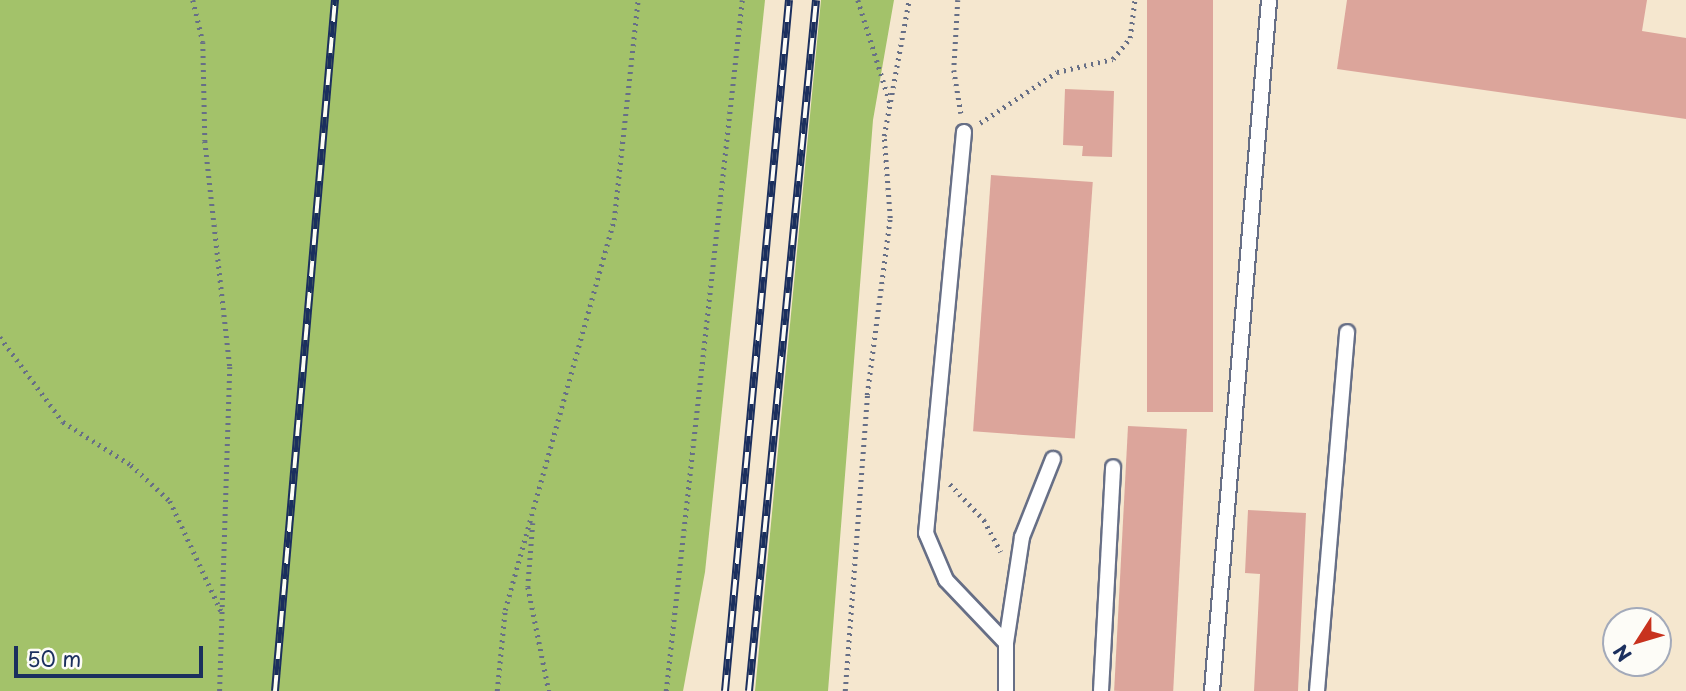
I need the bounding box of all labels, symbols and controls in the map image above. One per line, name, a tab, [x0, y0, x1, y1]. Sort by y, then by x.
north arrow	[1602, 607, 1672, 677]
scale bar	[18, 632, 206, 676]
text: N	[1606, 639, 1638, 668]
text: 50 m	[27, 642, 81, 674]

